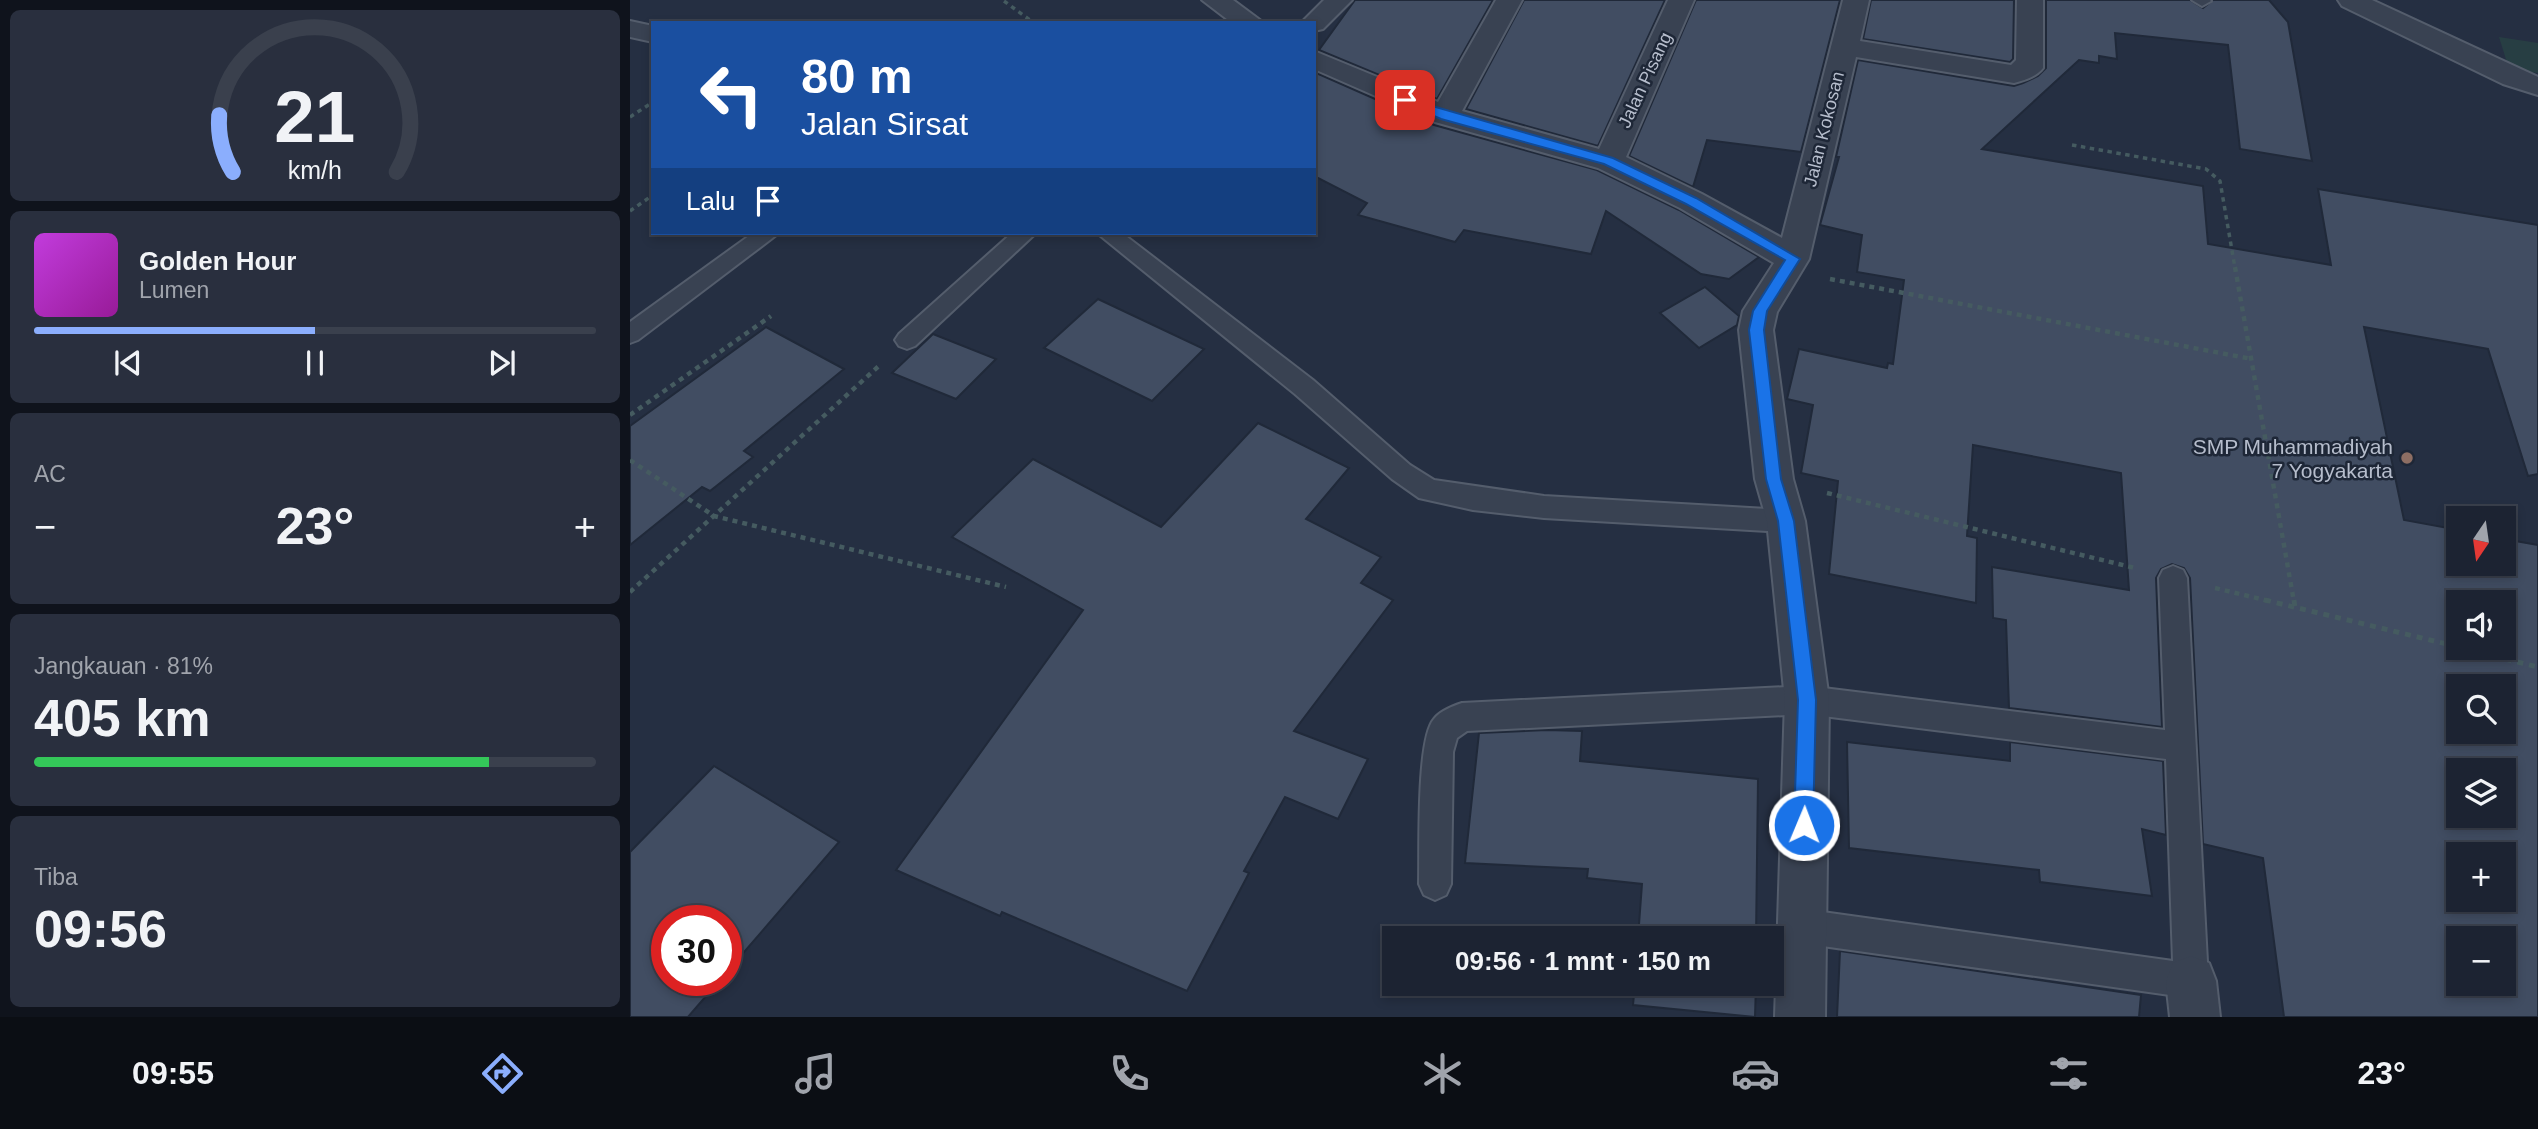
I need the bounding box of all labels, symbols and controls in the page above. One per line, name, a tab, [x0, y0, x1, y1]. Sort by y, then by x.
street label: Jalan Pisang	[1614, 29, 1676, 131]
icon: left	[686, 49, 777, 140]
text: 80 m	[801, 49, 913, 103]
street label: Jalan Kokosan	[1800, 69, 1848, 189]
pin	[1375, 70, 1435, 130]
text: 21	[275, 76, 355, 157]
icon: arrive	[1386, 81, 1424, 119]
text: Jalan Sirsat	[801, 106, 968, 142]
text: km/h	[288, 156, 342, 184]
icon: arrive	[749, 182, 787, 220]
text: Lalu	[686, 186, 735, 216]
text: Golden Hour	[139, 246, 296, 276]
text: Lumen	[139, 277, 209, 303]
icon: previous	[109, 344, 147, 382]
icon: pause	[296, 344, 334, 382]
icon: next	[483, 344, 521, 382]
place label: SMP Muhammadiyah 7 Yogyakarta	[2193, 435, 2393, 482]
marker: SMP Muhammadiyah 7 Yogyakarta	[2399, 450, 2415, 466]
text: AC	[34, 461, 66, 487]
text: 23°	[276, 497, 354, 555]
text: −	[34, 506, 56, 548]
text: +	[574, 506, 596, 548]
north arrow	[2446, 506, 2516, 576]
map controls	[2446, 506, 2516, 996]
button: sound	[2446, 590, 2516, 660]
text: Jangkauan · 81%	[34, 653, 213, 679]
button: search	[2446, 674, 2516, 744]
text: 405 km	[34, 689, 210, 747]
button: layers	[2446, 758, 2516, 828]
position arrow	[1767, 788, 1841, 862]
button: +	[2446, 842, 2516, 912]
text: Tiba	[34, 864, 78, 890]
text: 09:56	[34, 900, 167, 958]
speed limit sign: 30	[651, 905, 742, 996]
button: −	[2446, 926, 2516, 996]
text: 09:56 · 1 mnt · 150 m	[1455, 946, 1711, 976]
icon: directions	[478, 1049, 527, 1098]
icon: music	[791, 1049, 840, 1098]
icon: phone	[1105, 1049, 1154, 1098]
icon: climate	[1418, 1049, 1467, 1098]
icon: car	[1731, 1049, 1780, 1098]
icon: filters	[2044, 1049, 2093, 1098]
text: 09:55	[132, 1055, 214, 1091]
text: 23°	[2357, 1055, 2406, 1091]

